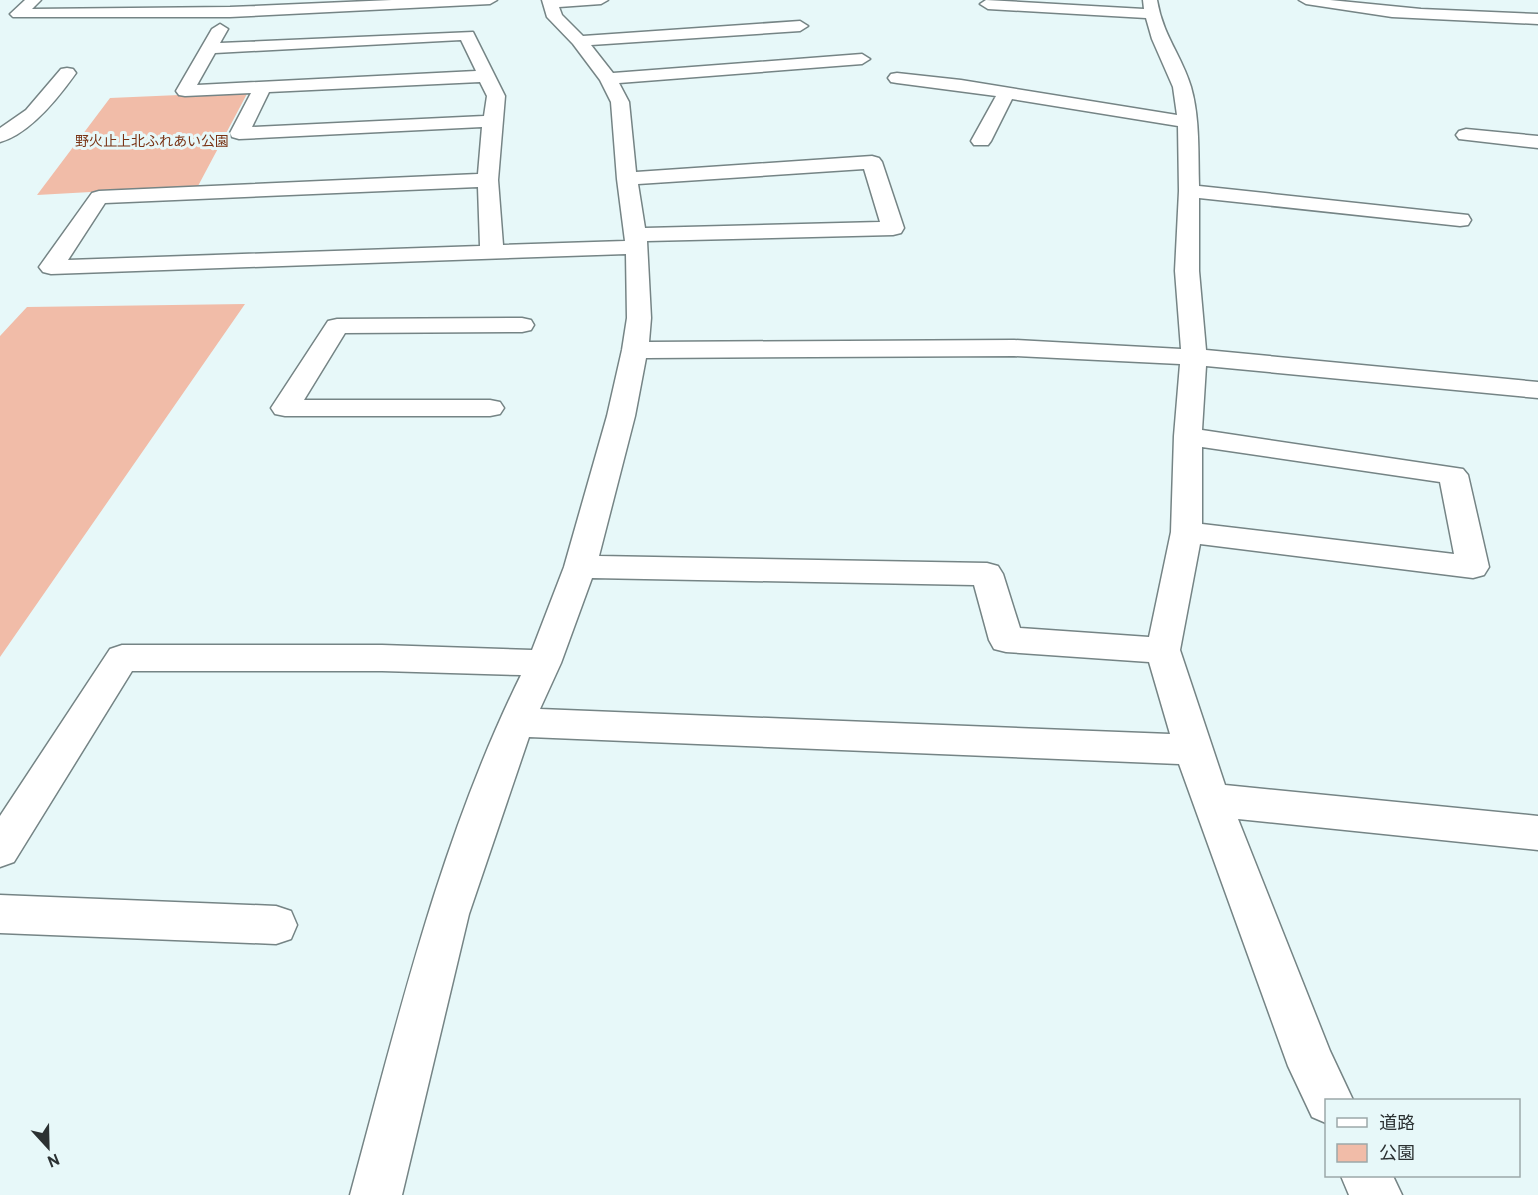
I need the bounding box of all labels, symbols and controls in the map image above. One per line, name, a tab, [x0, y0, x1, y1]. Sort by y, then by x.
park label: 野火止上北ふれあい公園	[75, 133, 229, 151]
legend	[1325, 1099, 1520, 1177]
text: 道路	[1379, 1113, 1415, 1136]
north arrow	[18, 1117, 78, 1177]
text: 公園	[1379, 1143, 1415, 1166]
text: N	[44, 1148, 62, 1170]

